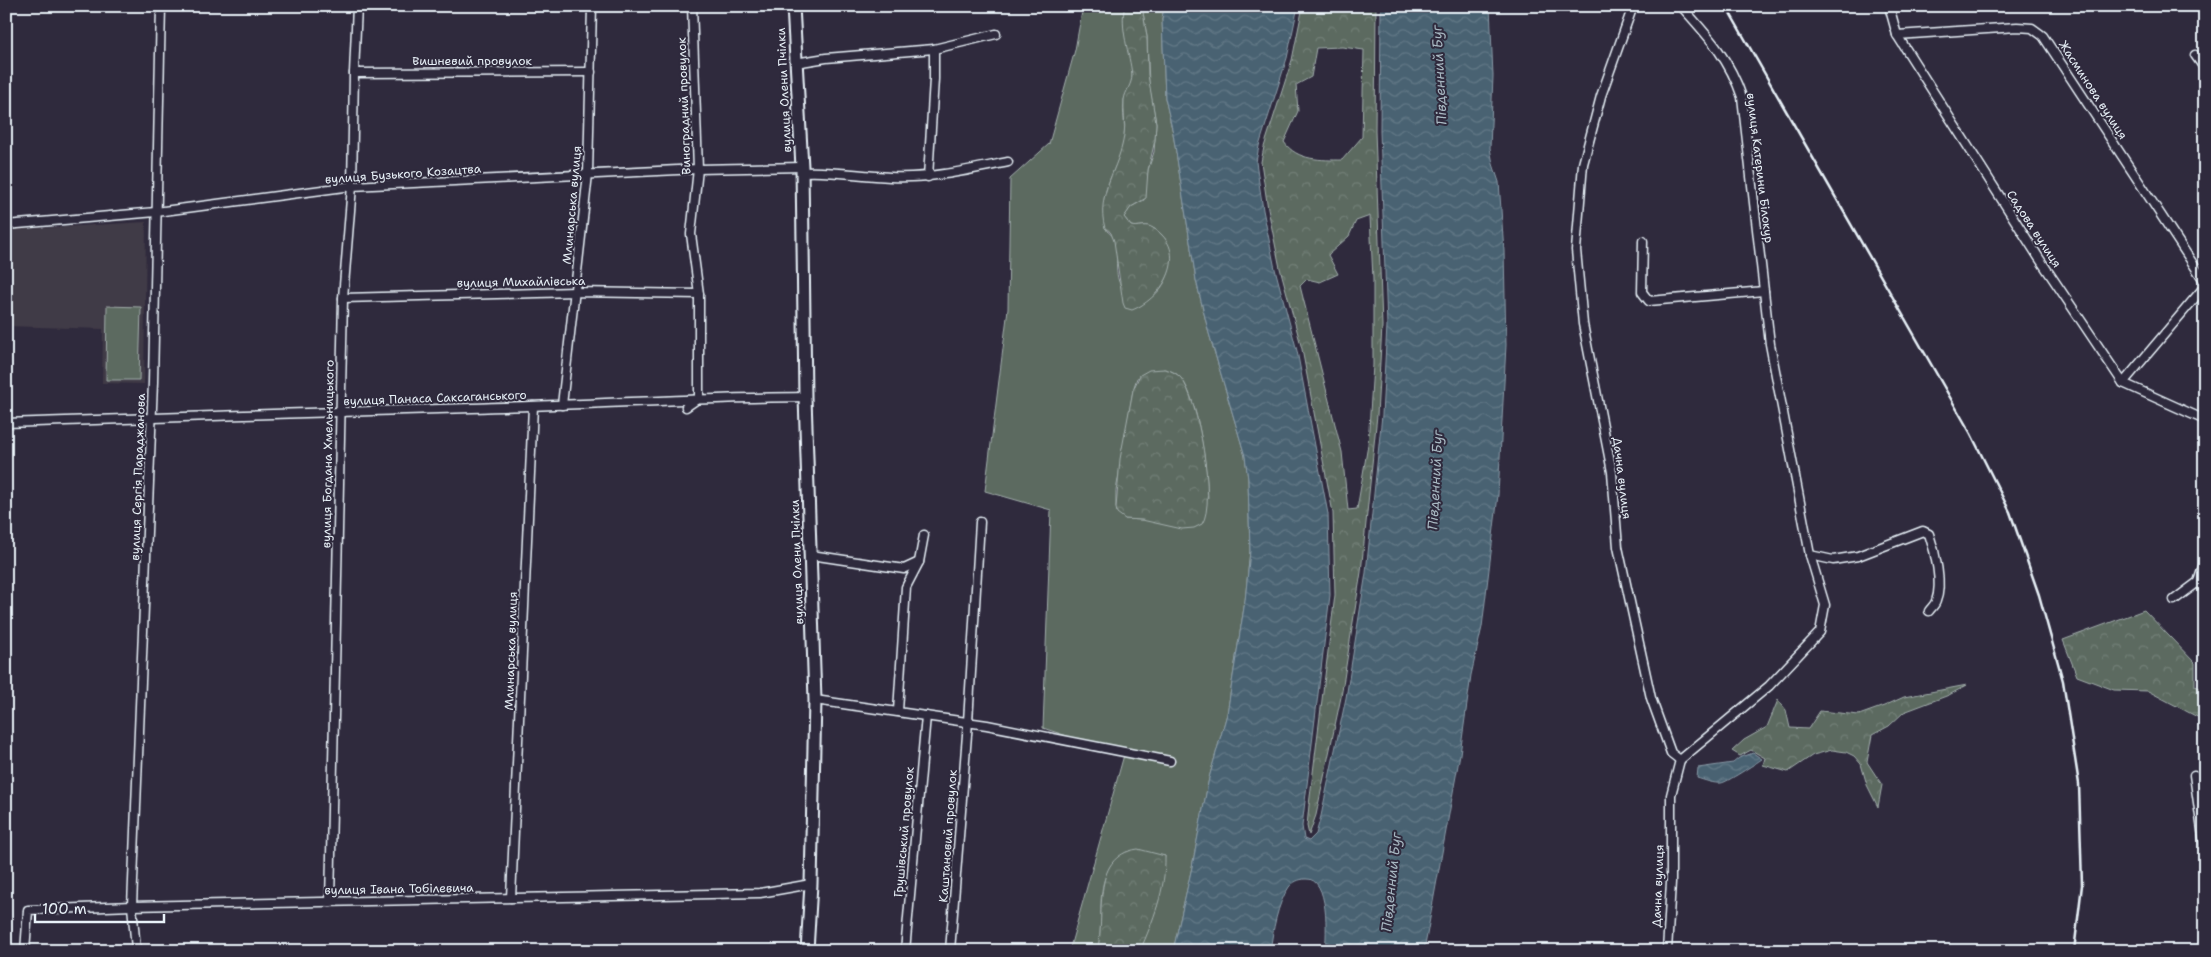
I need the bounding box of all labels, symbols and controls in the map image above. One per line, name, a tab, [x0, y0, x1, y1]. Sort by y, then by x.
water label: Південний Буг	[1427, 24, 1451, 125]
street label: вулиця Олени Пчілки	[773, 27, 795, 153]
street label: Виноградний провулок	[674, 36, 694, 175]
street label: Жасминова вулиця	[2055, 38, 2131, 142]
street label: Вишневий провулок	[412, 53, 532, 69]
street label: вулиця Катерини Білокур	[1743, 92, 1777, 244]
street label: Млинарська вулиця	[559, 145, 585, 265]
street label: вулиця Бузького Козацтва	[324, 161, 482, 187]
street label: Садова вулиця	[2003, 187, 2065, 271]
street label: вулиця Михайлівська	[457, 273, 586, 291]
street label: вулиця Богдана Хмельницького	[318, 360, 338, 548]
street label: вулиця Панаса Саксаганського	[343, 387, 527, 409]
street label: вулиця Сергія Параджанова	[127, 393, 149, 561]
water label: Південний Буг	[1423, 429, 1447, 530]
street label: Дачна вулиця	[1609, 436, 1635, 520]
street label: вулиця Олени Пчілки	[787, 499, 807, 625]
street label: Млинарська вулиця	[501, 591, 521, 711]
street label: Грушівський провулок	[890, 765, 918, 898]
street label: Каштановий провулок	[935, 768, 961, 903]
water label: Південний Буг	[1377, 831, 1405, 933]
street label: Дачна вулиця	[1649, 844, 1667, 928]
street label: вулиця Івана Тобілевича	[324, 880, 474, 898]
scale bar	[35, 892, 164, 924]
text: 100 m	[42, 899, 87, 919]

